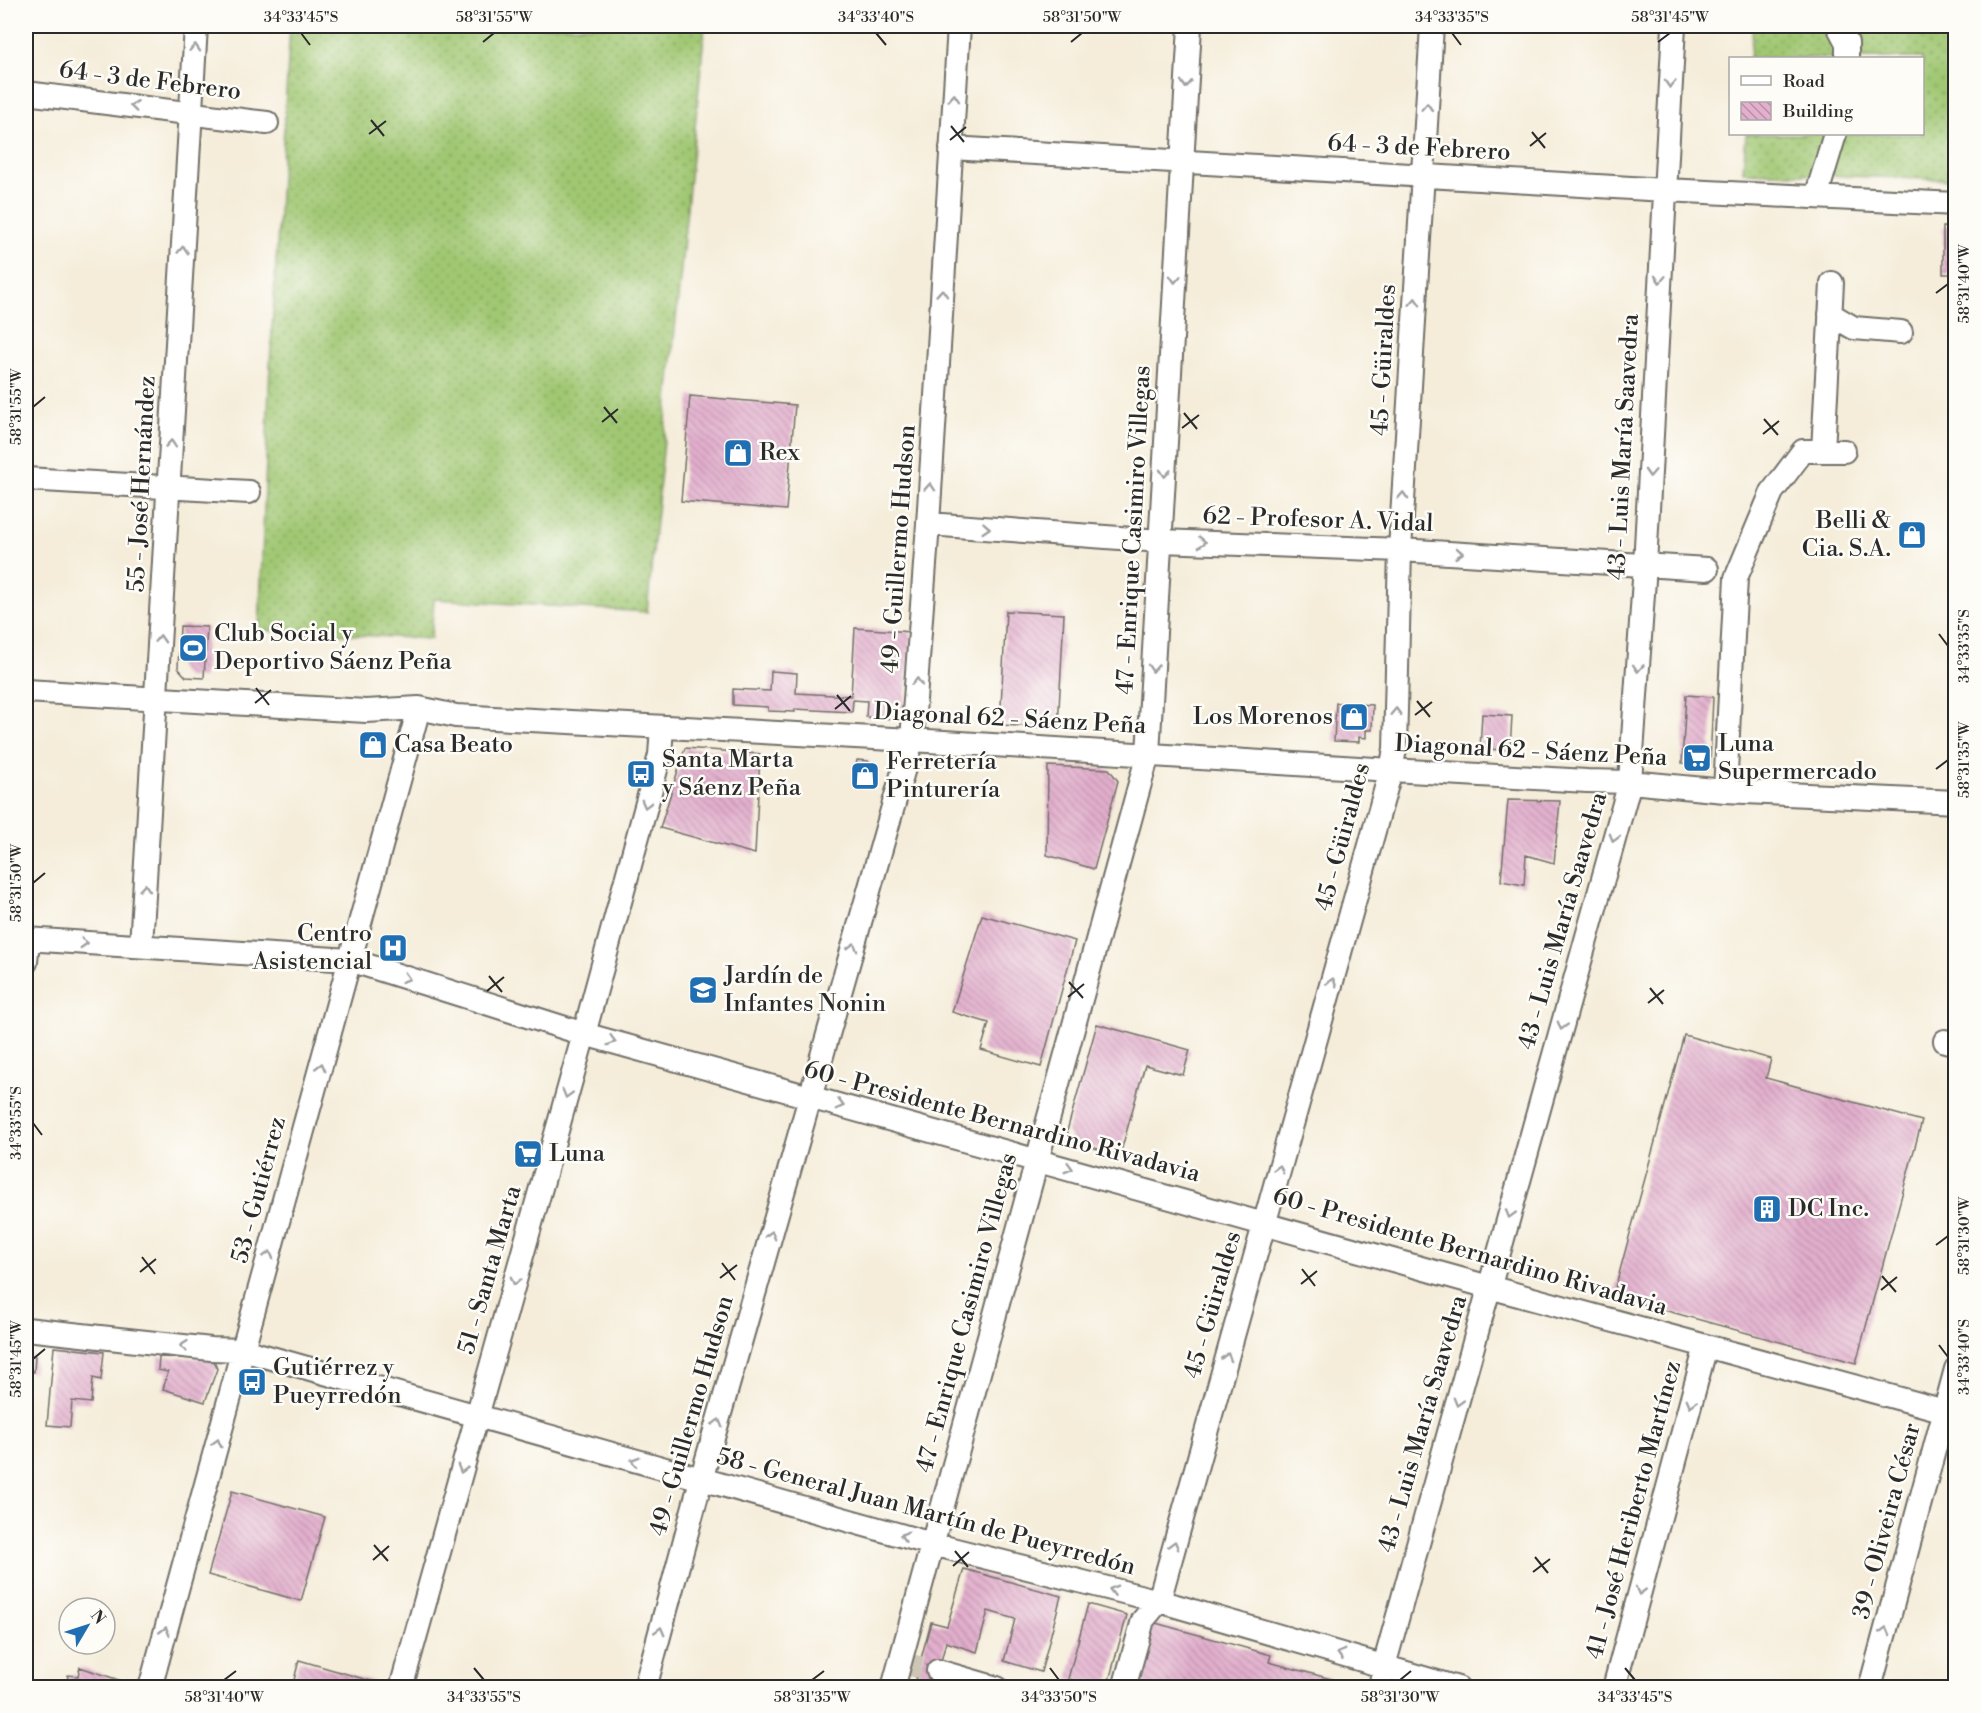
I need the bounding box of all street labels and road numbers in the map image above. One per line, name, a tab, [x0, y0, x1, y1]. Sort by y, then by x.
street label: 64 - 3 de Febrero	[57, 55, 243, 107]
street label: 64 - 3 de Febrero	[1327, 128, 1511, 168]
street label: 45 - Güiraldes	[1365, 283, 1403, 437]
street label: 43 - Luis María Saavedra	[1602, 312, 1646, 581]
street label: 47 - Enrique Casimiro Villegas	[1110, 365, 1158, 695]
street label: 55 - José Hernández	[121, 375, 163, 593]
street label: 49 - Guillermo Hudson	[875, 424, 923, 674]
street label: 62 - Profesor A. Vidal	[1202, 501, 1434, 539]
street label: Diagonal 62 - Sáenz Peña	[873, 697, 1148, 741]
street label: Diagonal 62 - Sáenz Peña	[1394, 729, 1669, 773]
street label: 45 - Güiraldes	[1309, 760, 1377, 914]
street label: 43 - Luis María Saavedra	[1512, 788, 1614, 1053]
street label: 60 - Presidente Bernardino Rivadavia	[801, 1055, 1204, 1190]
street label: 53 - Gutiérrez	[225, 1113, 293, 1267]
street label: 47 - Enrique Casimiro Villegas	[910, 1150, 1024, 1476]
street label: 51 - Santa Marta	[452, 1181, 529, 1358]
street label: 60 - Presidente Bernardino Rivadavia	[1269, 1181, 1672, 1323]
street label: 45 - Güiraldes	[1178, 1228, 1248, 1382]
street label: 43 - Luis María Saavedra	[1372, 1291, 1474, 1556]
street label: 49 - Guillermo Hudson	[643, 1292, 741, 1540]
street label: 41 - José Heriberto Martínez	[1580, 1358, 1688, 1662]
street label: 39 - Oliveira César	[1846, 1420, 1928, 1622]
street label: 58 - General Juan Martín de Pueyrredón	[713, 1442, 1139, 1582]

